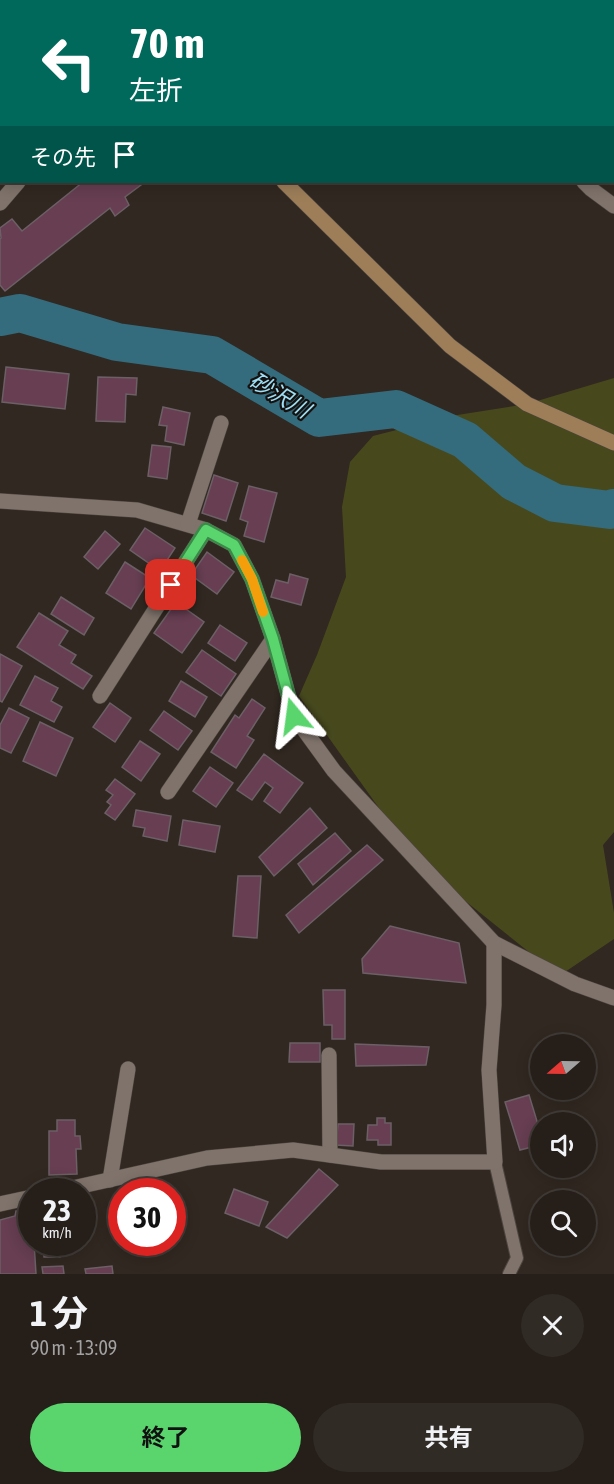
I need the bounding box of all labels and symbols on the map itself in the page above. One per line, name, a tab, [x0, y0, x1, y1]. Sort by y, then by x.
water label: 砂沢川	[245, 367, 317, 424]
pin	[145, 559, 196, 610]
position arrow	[262, 684, 326, 748]
north arrow	[530, 1034, 596, 1100]
speed limit sign: 30	[108, 1178, 186, 1256]

